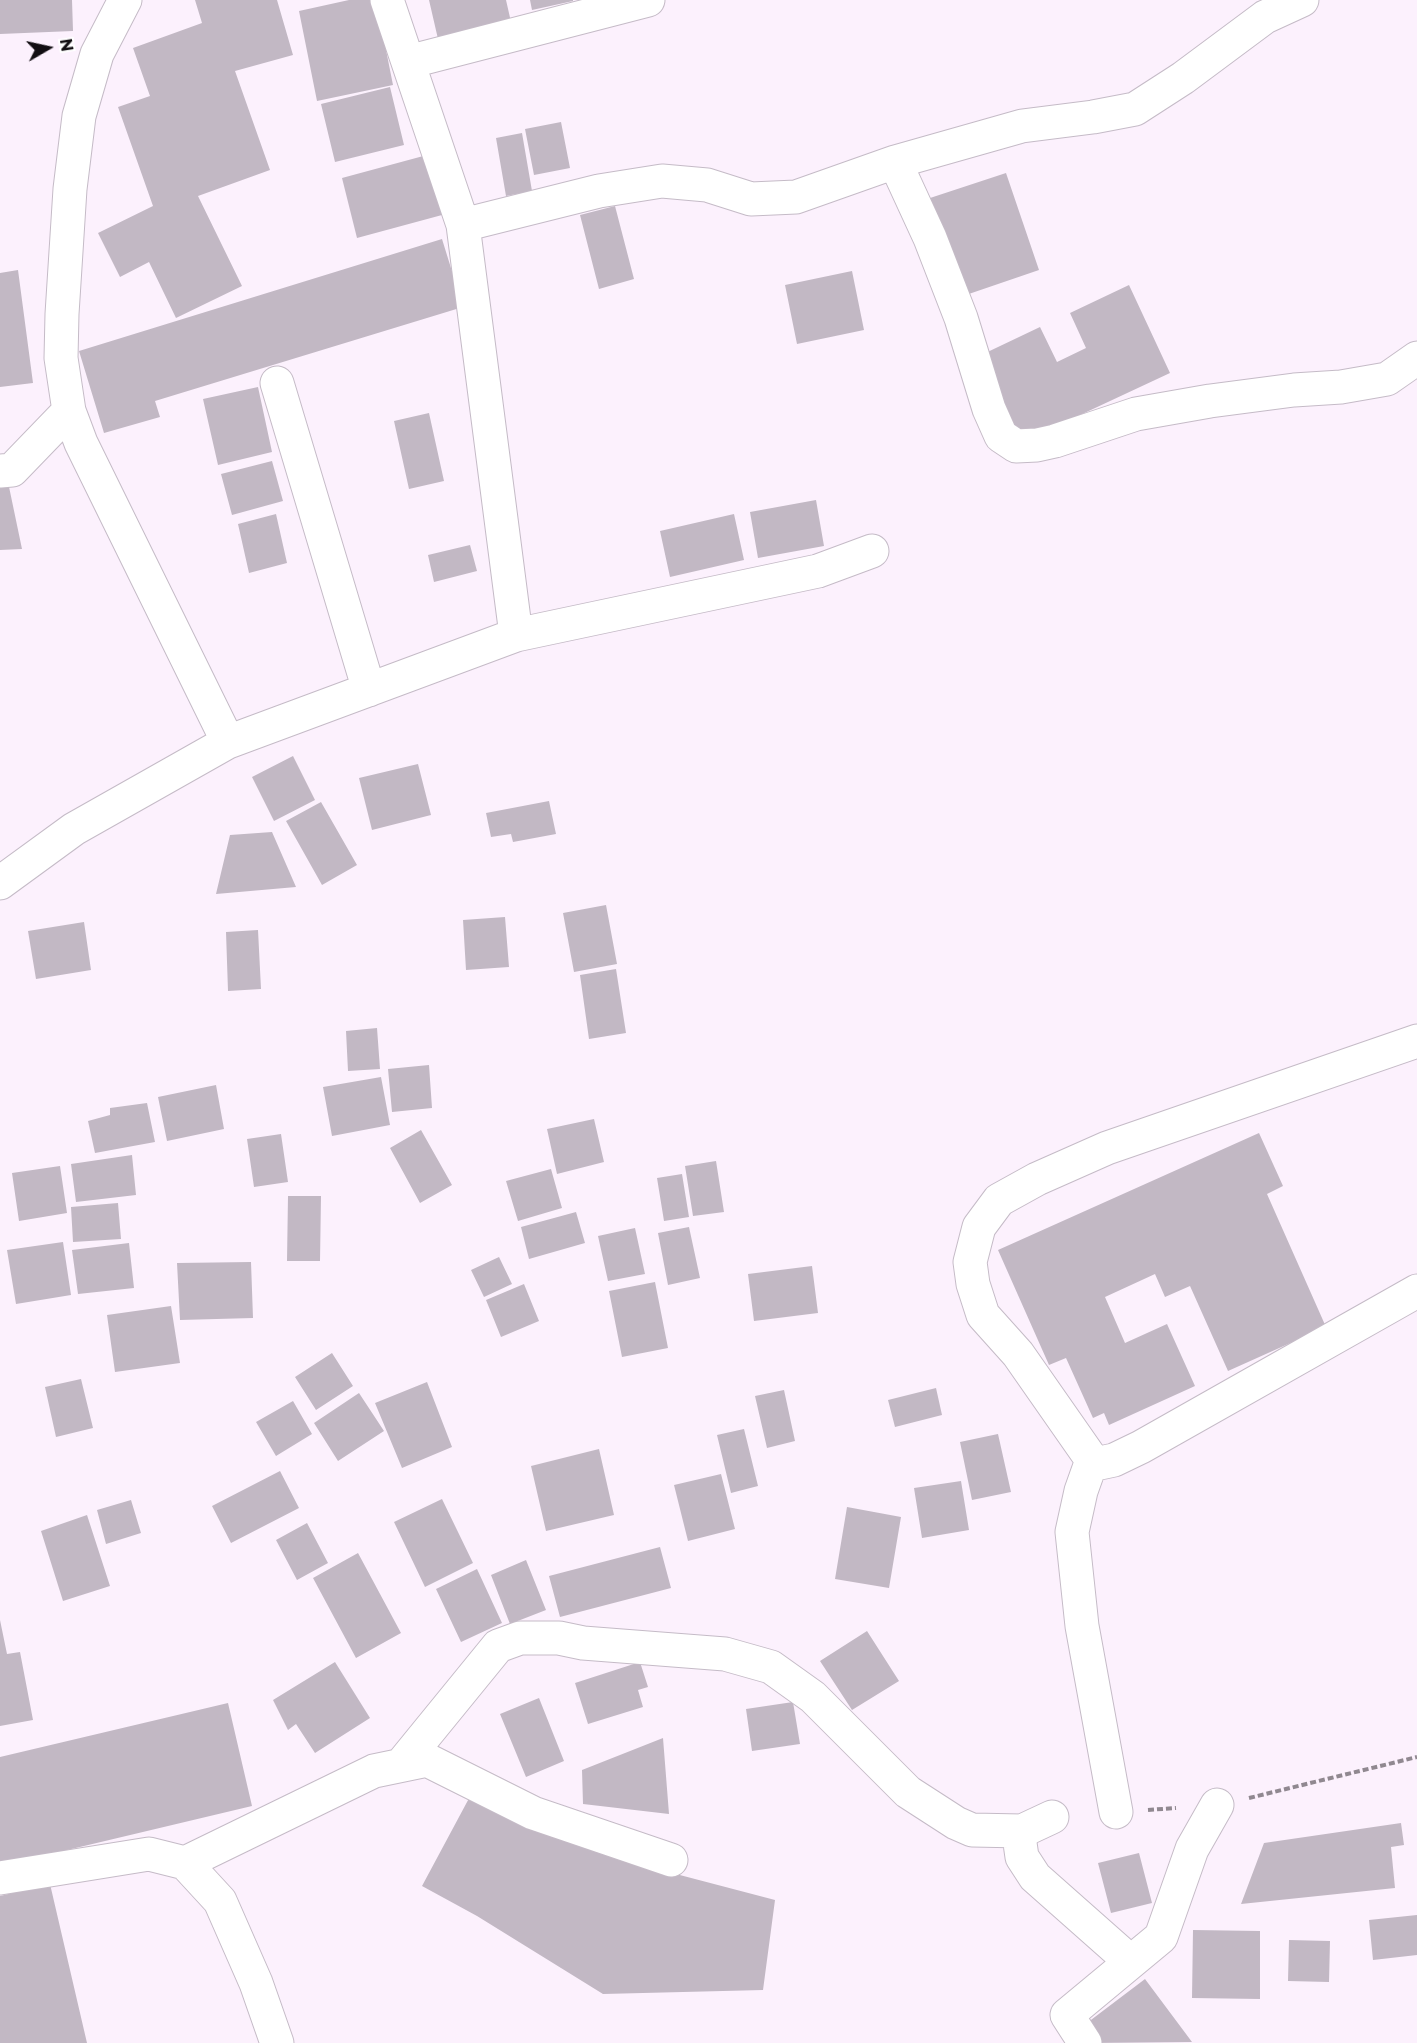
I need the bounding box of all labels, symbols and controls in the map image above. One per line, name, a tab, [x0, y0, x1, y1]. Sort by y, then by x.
north arrow	[18, 18, 78, 78]
text: N	[56, 37, 77, 53]

